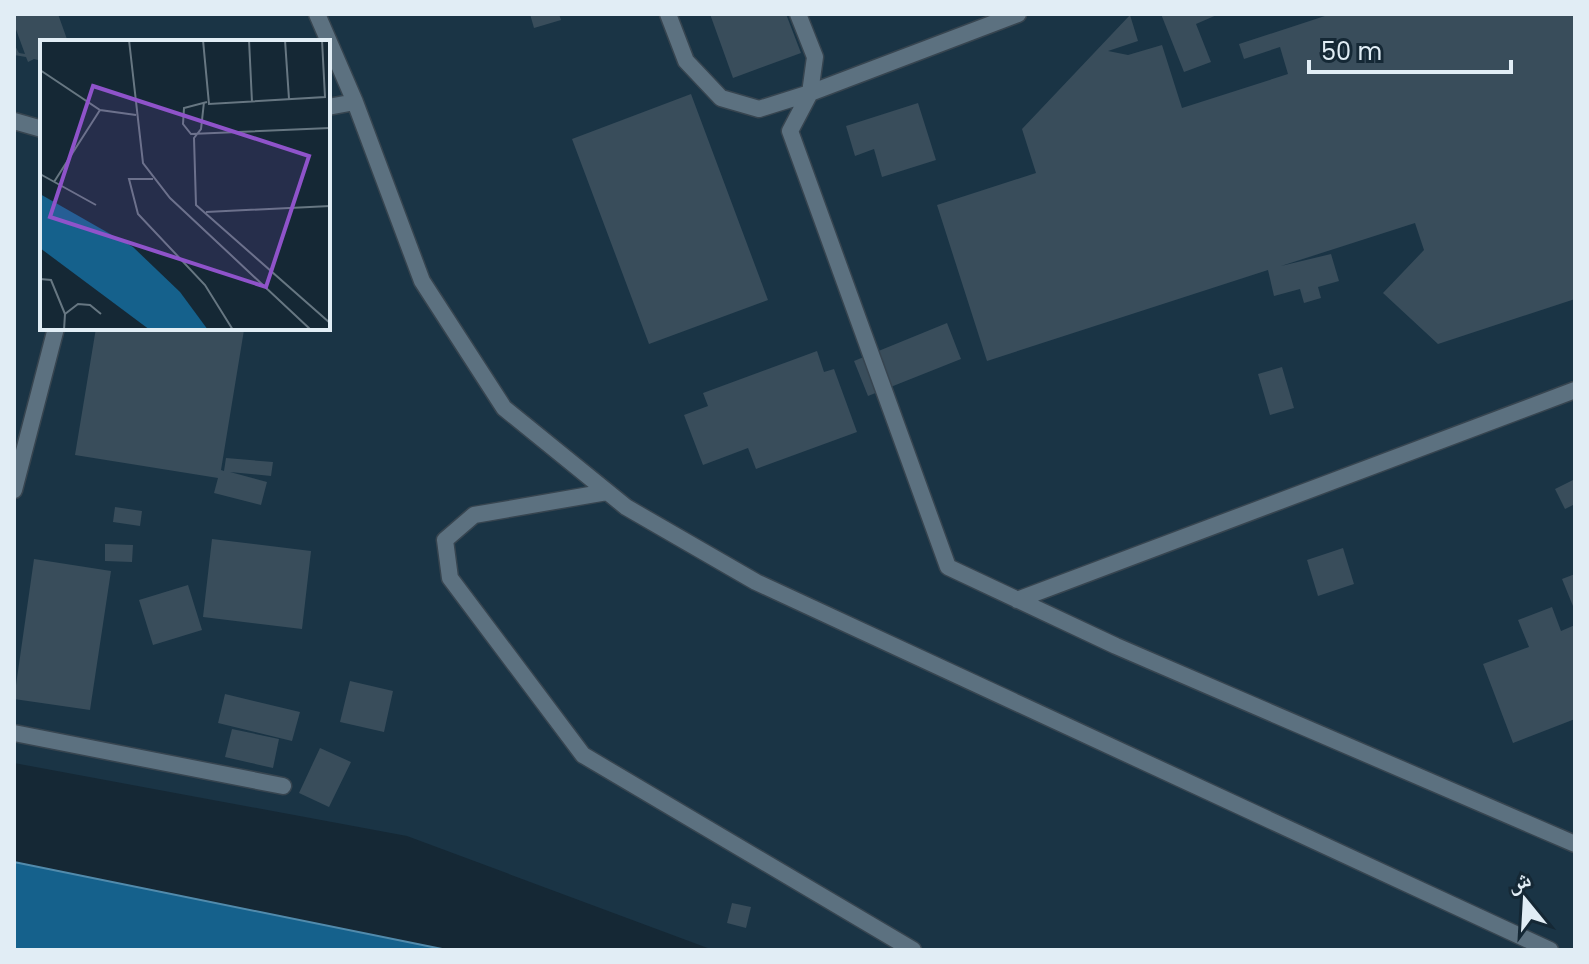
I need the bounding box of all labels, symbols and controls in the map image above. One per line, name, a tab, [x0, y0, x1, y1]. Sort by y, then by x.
scale bar	[1309, 24, 1511, 74]
text: 50 m	[1321, 35, 1382, 68]
inset map	[40, 40, 330, 330]
north arrow	[1485, 860, 1565, 940]
text: ش	[1503, 863, 1535, 900]

